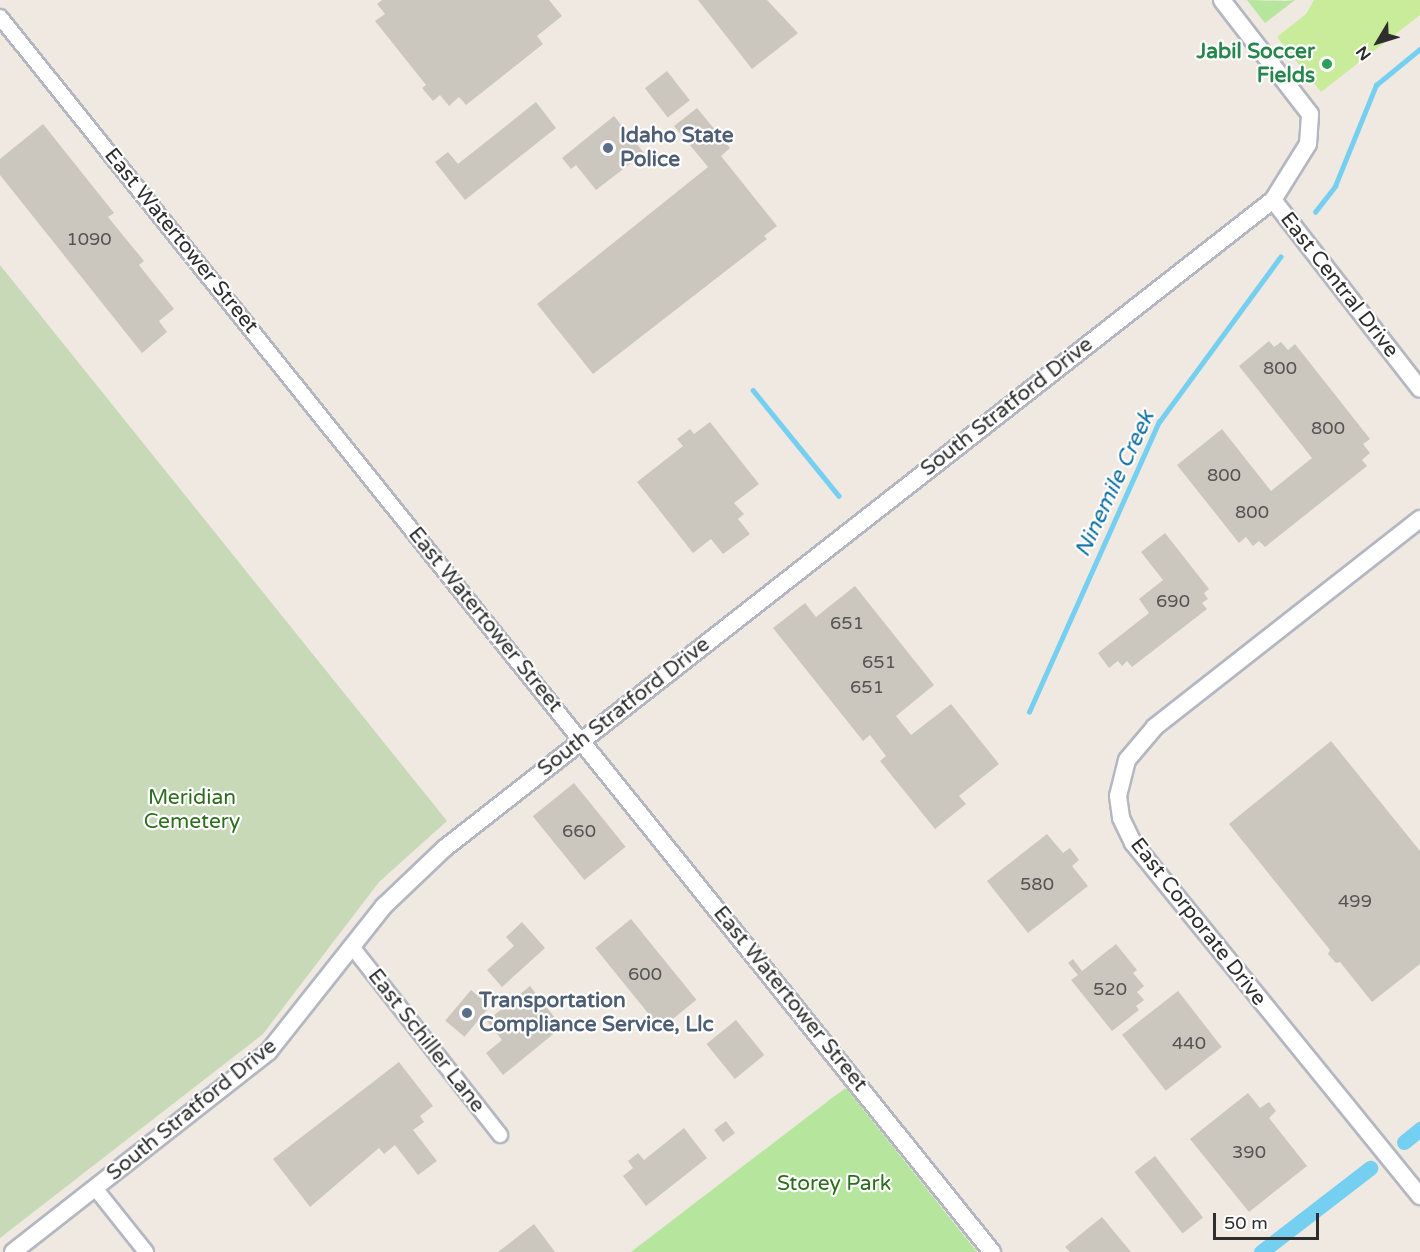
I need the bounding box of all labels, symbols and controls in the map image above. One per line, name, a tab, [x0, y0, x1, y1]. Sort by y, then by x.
north arrow	[1348, 12, 1408, 72]
place label: Jabil Soccer Fields	[1196, 39, 1315, 89]
text: N	[1352, 42, 1376, 64]
marker: Jabil Soccer Fields	[1320, 57, 1334, 71]
place label: Idaho State Police	[620, 123, 734, 173]
marker: Idaho State Police	[601, 141, 615, 155]
street label: East Watertower Street	[99, 143, 263, 339]
street label: East Central Drive	[1274, 207, 1404, 363]
house number: 1090	[66, 228, 112, 250]
street label: South Stratford Drive	[916, 332, 1098, 482]
house number: 800	[1263, 357, 1297, 379]
water label: Ninemile Creek	[1070, 407, 1160, 561]
house number: 800	[1311, 417, 1345, 439]
house number: 800	[1207, 464, 1241, 486]
house number: 800	[1235, 501, 1269, 523]
street label: East Watertower Street	[403, 522, 567, 718]
house number: 690	[1156, 590, 1190, 612]
house number: 651	[830, 612, 864, 634]
street label: South Stratford Drive	[533, 632, 715, 782]
house number: 651	[862, 651, 896, 673]
house number: 651	[850, 676, 884, 698]
park label: Meridian Cemetery	[144, 785, 240, 835]
house number: 660	[562, 820, 596, 842]
street label: East Corporate Drive	[1125, 833, 1271, 1011]
house number: 580	[1020, 873, 1054, 895]
house number: 499	[1338, 890, 1372, 912]
street label: East Watertower Street	[708, 901, 872, 1097]
house number: 600	[628, 963, 662, 985]
street label: East Schiller Lane	[362, 964, 490, 1118]
house number: 520	[1093, 978, 1127, 1000]
place label: Transportation Compliance Service, Llc	[479, 988, 714, 1038]
marker: Transportation Compliance Service, Llc	[460, 1006, 474, 1020]
house number: 440	[1172, 1032, 1206, 1054]
street label: South Stratford Drive	[102, 1034, 282, 1186]
house number: 390	[1232, 1141, 1266, 1163]
park label: Storey Park	[777, 1171, 891, 1197]
scale bar	[1216, 1201, 1322, 1239]
text: 50 m	[1224, 1212, 1268, 1234]

